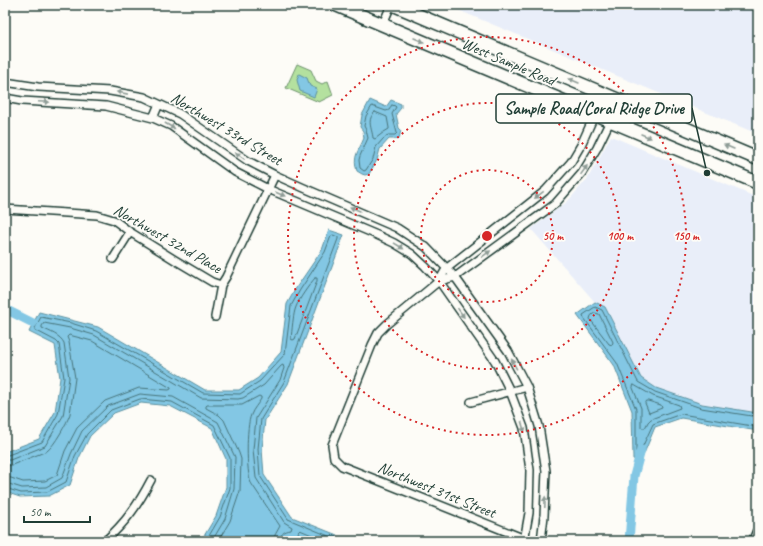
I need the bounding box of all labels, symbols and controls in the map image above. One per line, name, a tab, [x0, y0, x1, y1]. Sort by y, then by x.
street label: West Sample Road	[459, 33, 561, 92]
one-way arrow	[413, 37, 425, 43]
one-way arrow	[568, 78, 579, 84]
street label: Northwest 33rd Street	[167, 88, 287, 171]
one-way arrow	[116, 90, 128, 96]
callout: Sample Road/Coral Ridge Drive	[496, 94, 692, 123]
text: Sample Road/Coral Ridge Drive	[504, 98, 685, 119]
one-way arrow	[38, 99, 50, 106]
one-way arrow	[164, 122, 176, 129]
one-way arrow	[640, 133, 651, 139]
one-way arrow	[724, 144, 735, 150]
one-way arrow	[235, 152, 246, 160]
one-way arrow	[580, 164, 587, 175]
one-way arrow	[275, 191, 286, 197]
one-way arrow	[534, 191, 545, 200]
street label: Northwest 32nd Place	[110, 200, 227, 279]
one-way arrow	[348, 206, 360, 212]
text: 50 m	[543, 228, 564, 244]
text: 100 m	[607, 228, 634, 244]
text: 150 m	[673, 228, 700, 244]
centre of rings	[480, 229, 494, 243]
one-way arrow	[393, 243, 405, 250]
one-way arrow	[481, 250, 492, 259]
one-way arrow	[457, 308, 465, 319]
one-way arrow	[511, 358, 518, 370]
one-way arrow	[520, 421, 526, 433]
street label: Northwest 31st Street	[375, 457, 500, 523]
one-way arrow	[541, 496, 548, 508]
scale bar	[24, 498, 90, 524]
text: 50 m	[30, 504, 52, 520]

